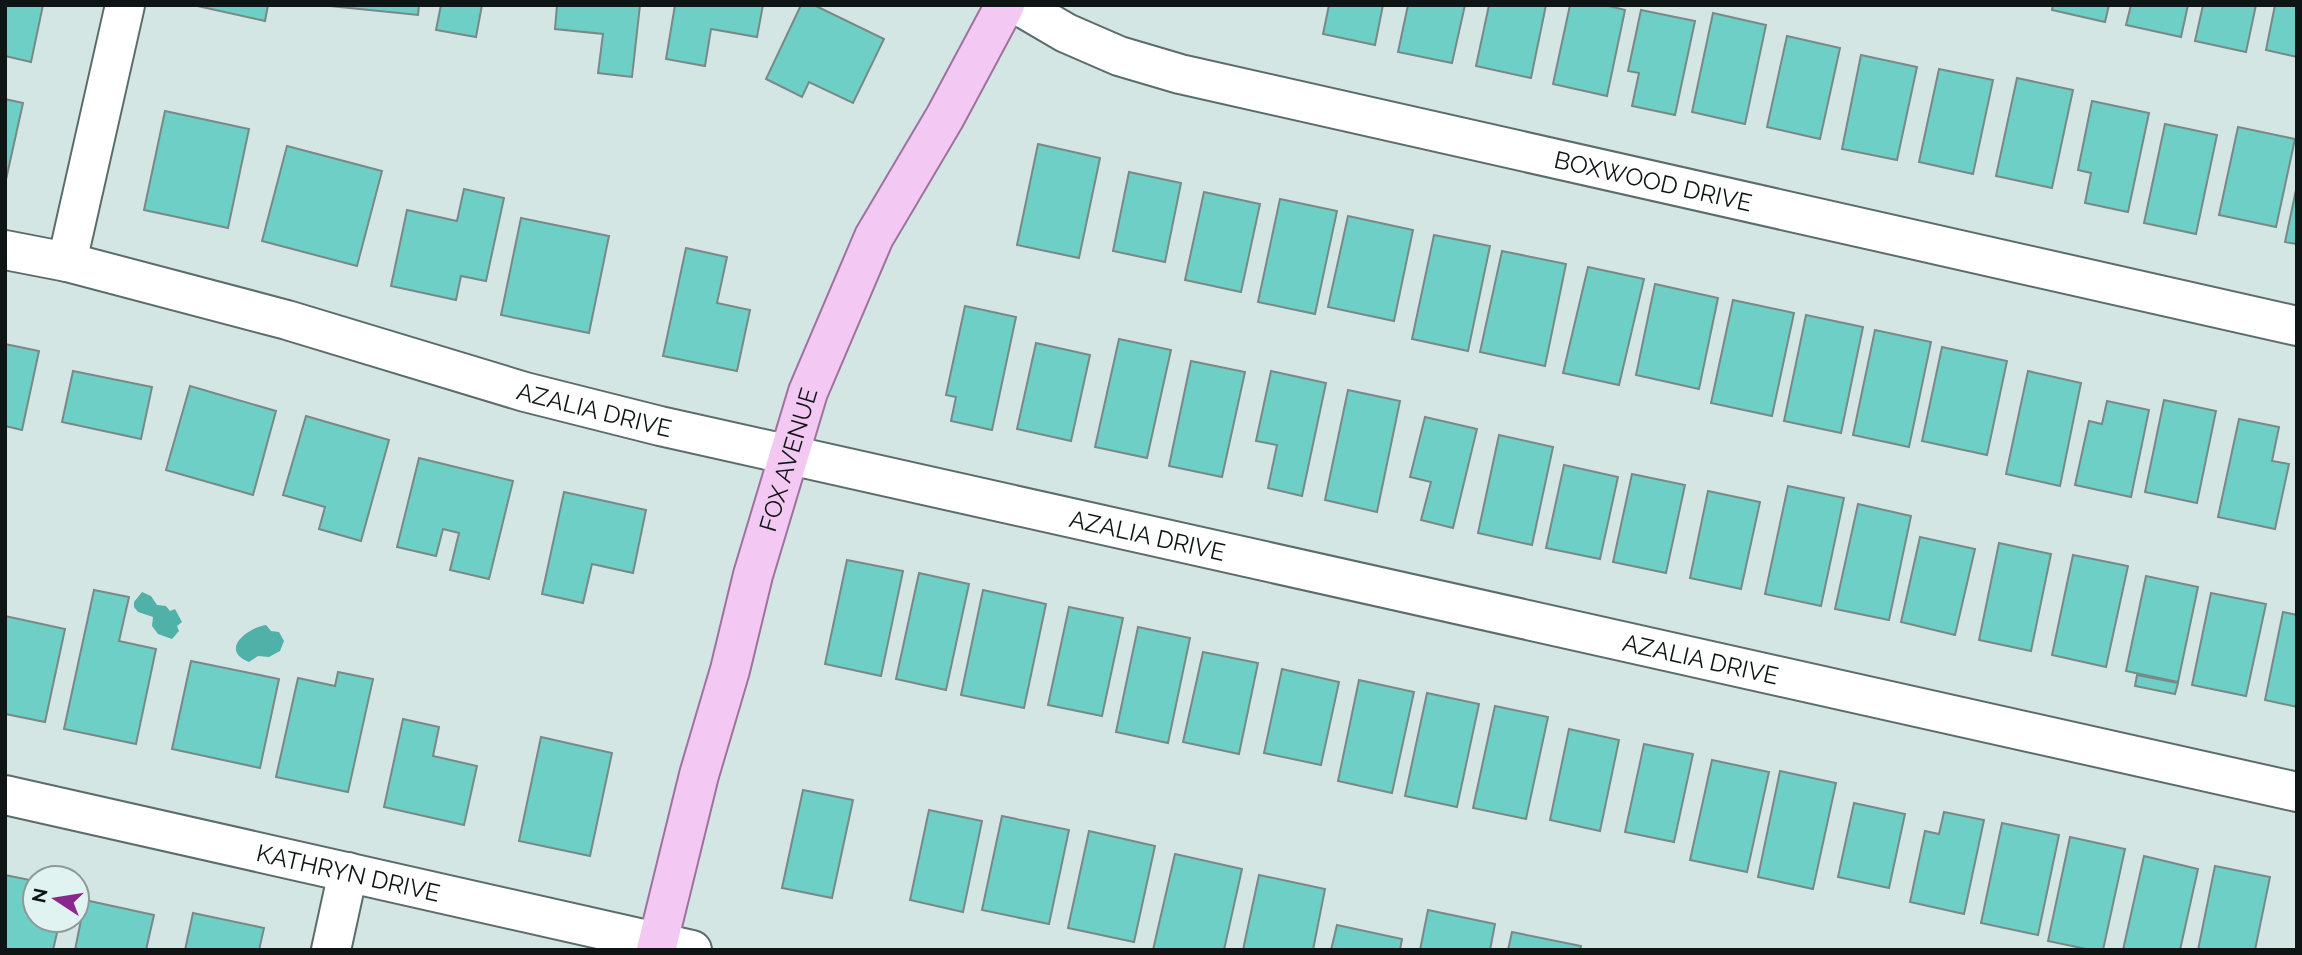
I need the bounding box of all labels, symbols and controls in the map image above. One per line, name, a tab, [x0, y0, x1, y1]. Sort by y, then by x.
street label: BOXWOOD DRIVE	[1551, 144, 1755, 217]
street label: AZALIA DRIVE	[514, 376, 675, 443]
street label: FOX AVENUE	[752, 384, 823, 535]
street label: AZALIA DRIVE	[1067, 503, 1228, 566]
street label: AZALIA DRIVE	[1620, 627, 1781, 690]
street label: KATHRYN DRIVE	[254, 838, 443, 907]
north arrow	[21, 864, 91, 934]
text: N	[27, 886, 52, 905]

